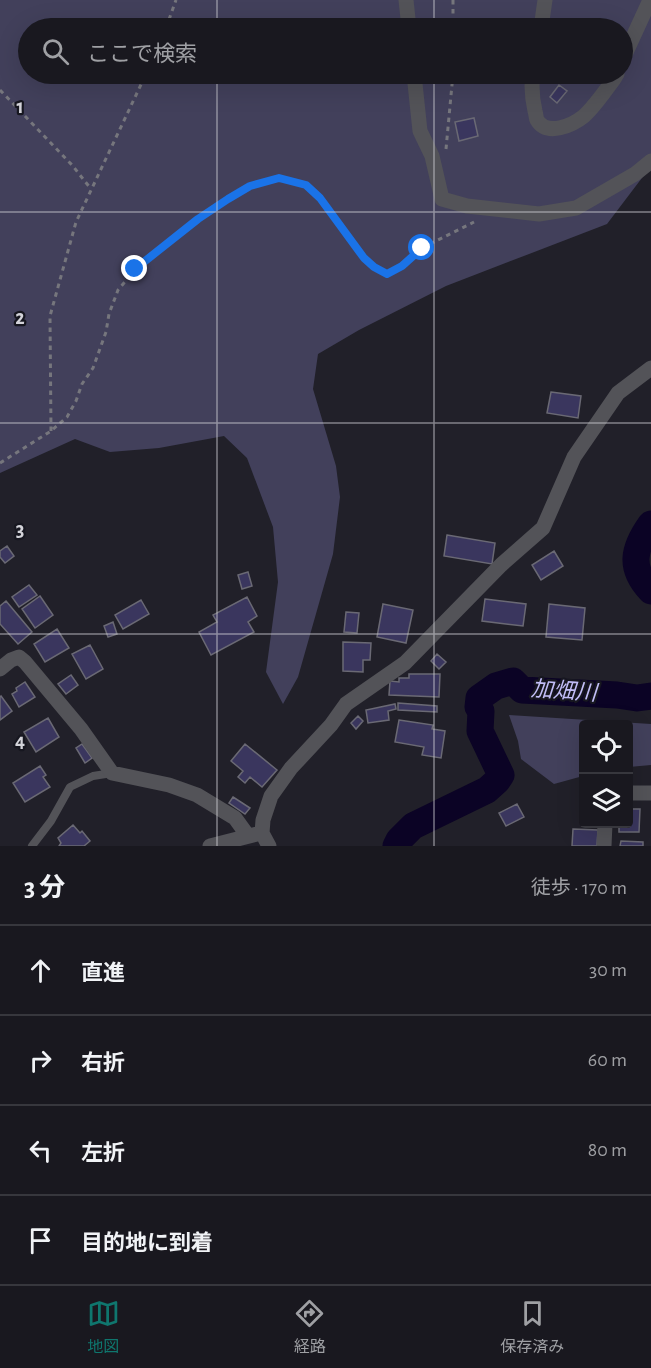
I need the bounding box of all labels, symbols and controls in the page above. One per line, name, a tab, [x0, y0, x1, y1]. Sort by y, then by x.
search box	[18, 18, 633, 84]
icon: search	[39, 35, 72, 68]
text: ここで検索	[87, 43, 197, 65]
text: 1	[16, 97, 24, 117]
route start	[408, 234, 434, 260]
route end	[121, 255, 147, 281]
text: 2	[15, 308, 25, 328]
text: 3	[16, 520, 24, 540]
water label: 加畑川	[530, 677, 600, 704]
map controls	[579, 720, 633, 828]
button: locate	[579, 720, 633, 774]
text: 4	[15, 731, 25, 751]
button: layers	[579, 774, 633, 828]
text: 3 分	[24, 875, 65, 901]
text: 徒歩 · 170 m	[531, 878, 627, 898]
icon: ahead	[24, 954, 57, 987]
text: 30 m	[589, 960, 627, 980]
text: 直進	[81, 962, 125, 984]
icon: right	[24, 1044, 57, 1077]
text: 60 m	[588, 1050, 627, 1070]
text: 右折	[81, 1052, 125, 1074]
icon: left	[24, 1134, 57, 1167]
text: 80 m	[588, 1140, 627, 1160]
text: 左折	[81, 1142, 125, 1164]
icon: arrive	[24, 1224, 57, 1257]
text: 目的地に到着	[81, 1232, 213, 1254]
tab: 地図	[87, 1297, 120, 1357]
tab: 経路	[293, 1297, 326, 1357]
tab: 保存済み	[500, 1297, 564, 1357]

